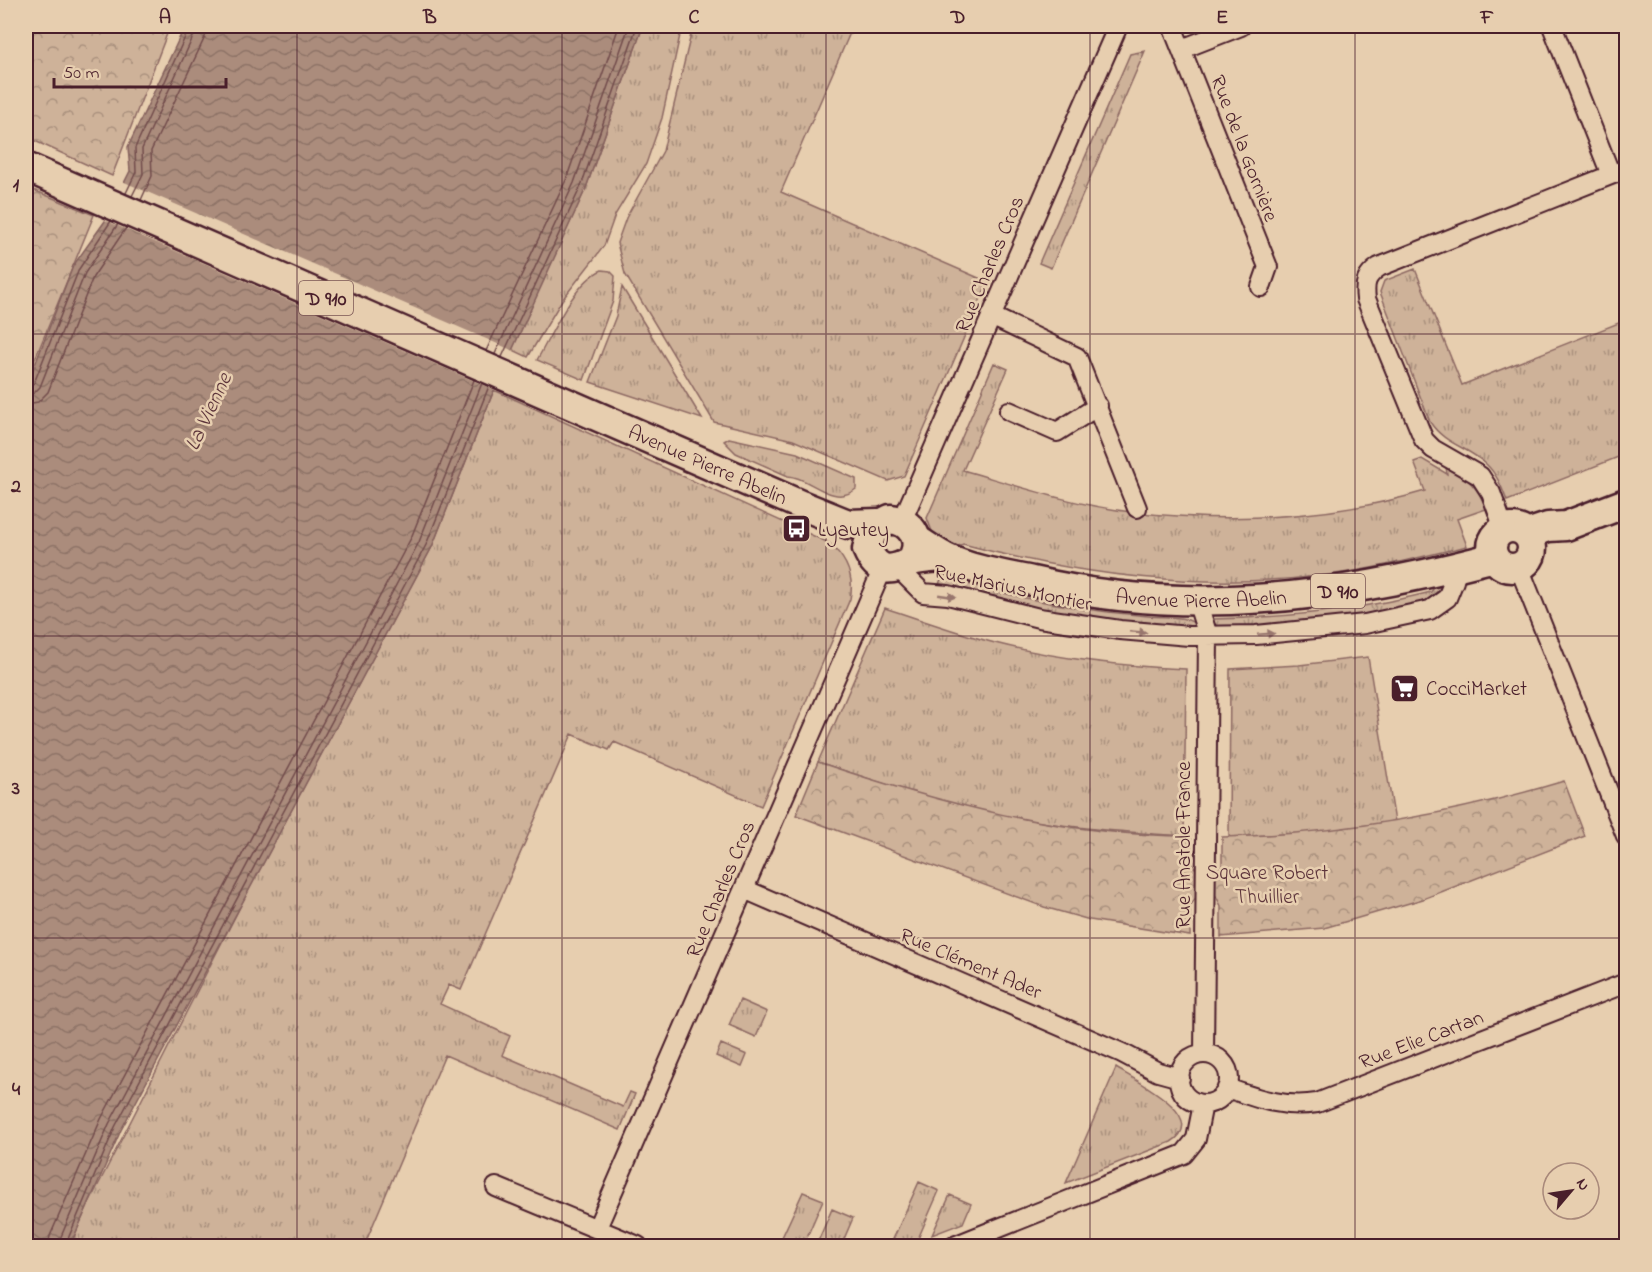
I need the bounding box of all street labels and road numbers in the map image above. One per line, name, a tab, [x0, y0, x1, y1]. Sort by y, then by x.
street label: Rue de la Gornière	[1201, 71, 1285, 227]
street label: Rue Charles Cros	[948, 192, 1033, 338]
road number: D 910	[299, 281, 353, 315]
street label: Avenue Pierre Abelin	[623, 418, 792, 514]
street label: Rue Marius Montier	[931, 558, 1095, 620]
road number: D 910	[1311, 574, 1365, 608]
street label: Avenue Pierre Abelin	[1114, 583, 1288, 617]
street label: Rue Anatole France	[1170, 761, 1200, 929]
street label: Rue Charles Cros	[679, 817, 764, 963]
street label: Rue Clément Ader	[895, 921, 1046, 1008]
street label: Rue Elie Cartan	[1355, 1003, 1488, 1078]

